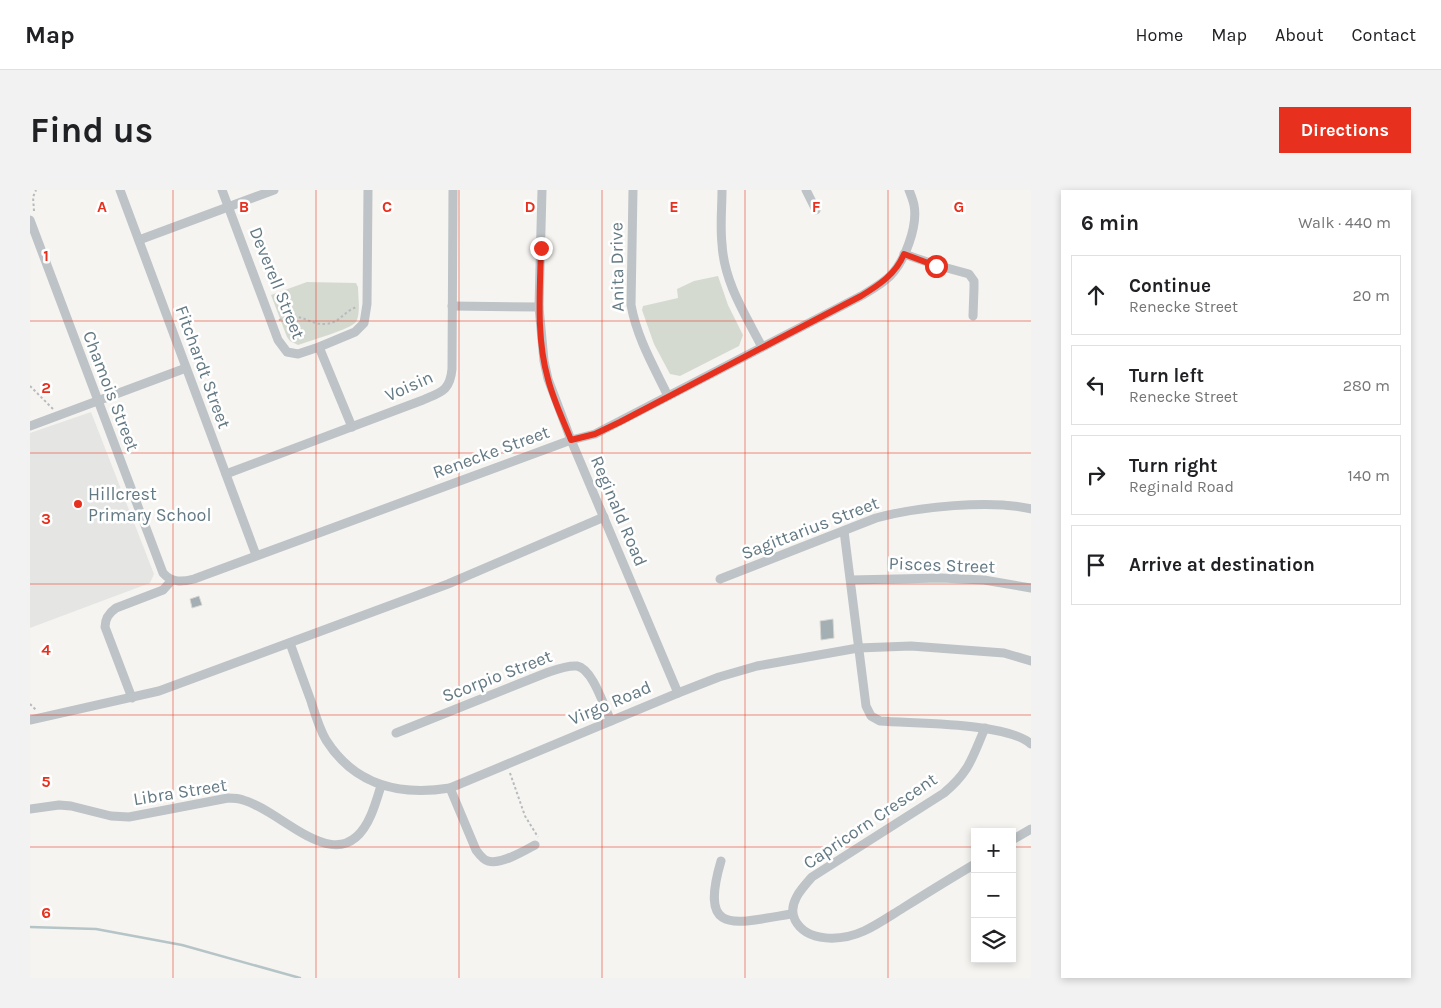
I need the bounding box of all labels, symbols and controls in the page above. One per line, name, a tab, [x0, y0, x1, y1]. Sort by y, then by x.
text: Map	[25, 21, 75, 49]
text: Home	[1135, 24, 1183, 46]
text: Map	[1211, 24, 1247, 46]
text: About	[1275, 24, 1324, 46]
text: Contact	[1352, 24, 1416, 46]
button: Directions	[1279, 107, 1411, 153]
text: Find us	[30, 110, 153, 151]
text: A	[97, 197, 107, 216]
text: B	[239, 197, 249, 216]
text: C	[382, 197, 392, 216]
text: D	[525, 197, 536, 216]
text: E	[669, 197, 679, 216]
text: F	[812, 197, 821, 216]
text: G	[954, 197, 964, 216]
text: 6 min	[1081, 211, 1139, 235]
text: Walk · 440 m	[1298, 213, 1391, 232]
street label: Anita Drive	[605, 222, 629, 312]
street label: Deverell Street	[245, 224, 310, 342]
route end	[530, 237, 553, 260]
text: 1	[43, 246, 49, 265]
route start	[925, 255, 948, 278]
text: Continue	[1129, 275, 1211, 297]
icon: ahead	[1082, 281, 1110, 309]
text: 20 m	[1352, 286, 1390, 305]
text: Renecke Street	[1129, 297, 1238, 316]
street label: Fitchardt Street	[171, 303, 236, 432]
street label: Chamois Street	[78, 328, 144, 454]
text: Turn left	[1129, 365, 1204, 387]
street label: Voisin	[381, 366, 437, 406]
icon: left	[1082, 371, 1110, 399]
text: 280 m	[1343, 376, 1390, 395]
text: 2	[41, 378, 51, 397]
text: Renecke Street	[1129, 387, 1238, 406]
street label: Renecke Street	[430, 421, 553, 483]
street label: Reginald Road	[586, 452, 652, 570]
text: Turn right	[1129, 455, 1218, 477]
icon: right	[1082, 461, 1110, 489]
text: 140 m	[1348, 466, 1390, 485]
text: Reginald Road	[1129, 477, 1234, 496]
place label: Hillcrest Primary School	[88, 483, 212, 526]
street label: Sagittarius Street	[738, 492, 882, 564]
marker: Hillcrest Primary School	[72, 498, 84, 510]
text: 3	[41, 509, 51, 528]
icon: arrive	[1082, 551, 1110, 579]
street label: Pisces Street	[888, 552, 996, 578]
text: Arrive at destination	[1129, 554, 1315, 576]
text: 4	[41, 640, 51, 659]
street label: Scorpio Street	[439, 645, 555, 707]
street label: Virgo Road	[565, 676, 655, 730]
street label: Capricorn Crescent	[799, 768, 941, 874]
text: 5	[41, 772, 51, 791]
street label: Libra Street	[132, 774, 229, 810]
map controls	[971, 828, 1016, 963]
button: +	[971, 828, 1016, 873]
button: −	[971, 873, 1016, 918]
text: 6	[41, 903, 51, 922]
button: layers	[971, 918, 1016, 963]

